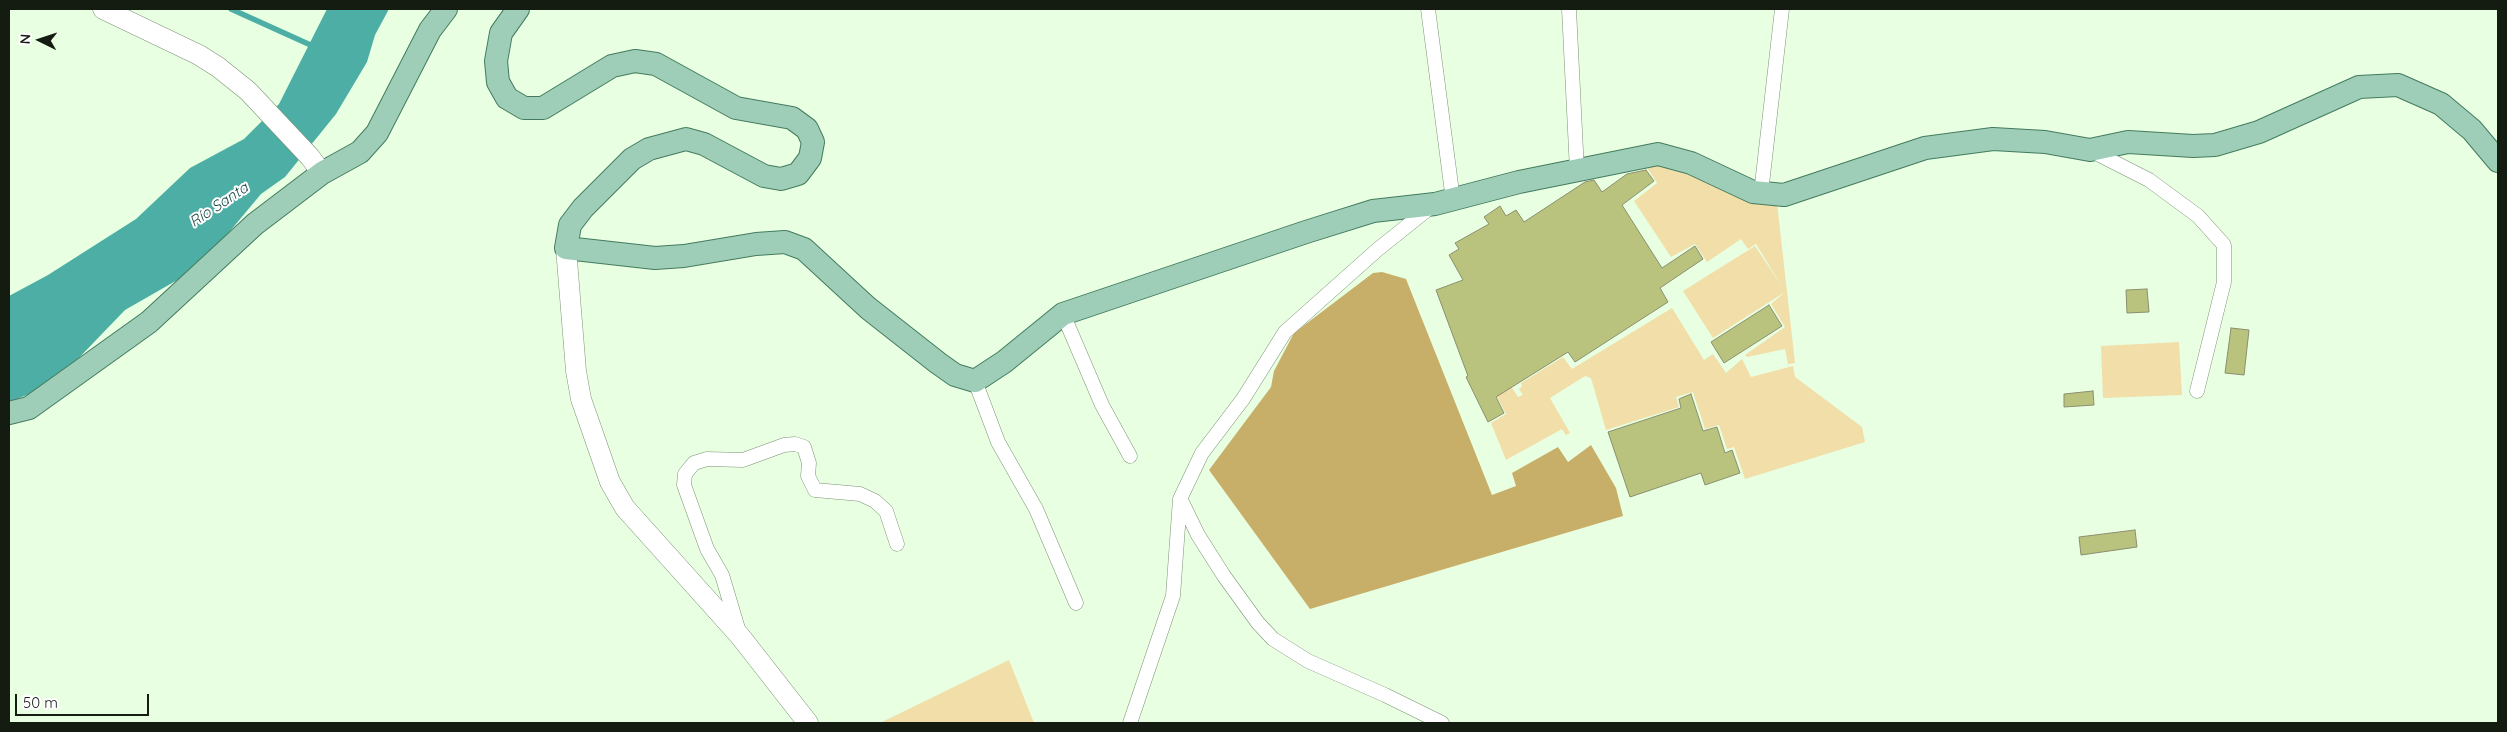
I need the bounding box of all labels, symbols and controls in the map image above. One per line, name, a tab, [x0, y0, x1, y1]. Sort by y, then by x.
north arrow	[15, 15, 65, 65]
text: N	[16, 33, 34, 45]
water label: Río Santa	[186, 179, 252, 231]
scale bar	[18, 684, 151, 716]
text: 50 m	[23, 693, 58, 712]

